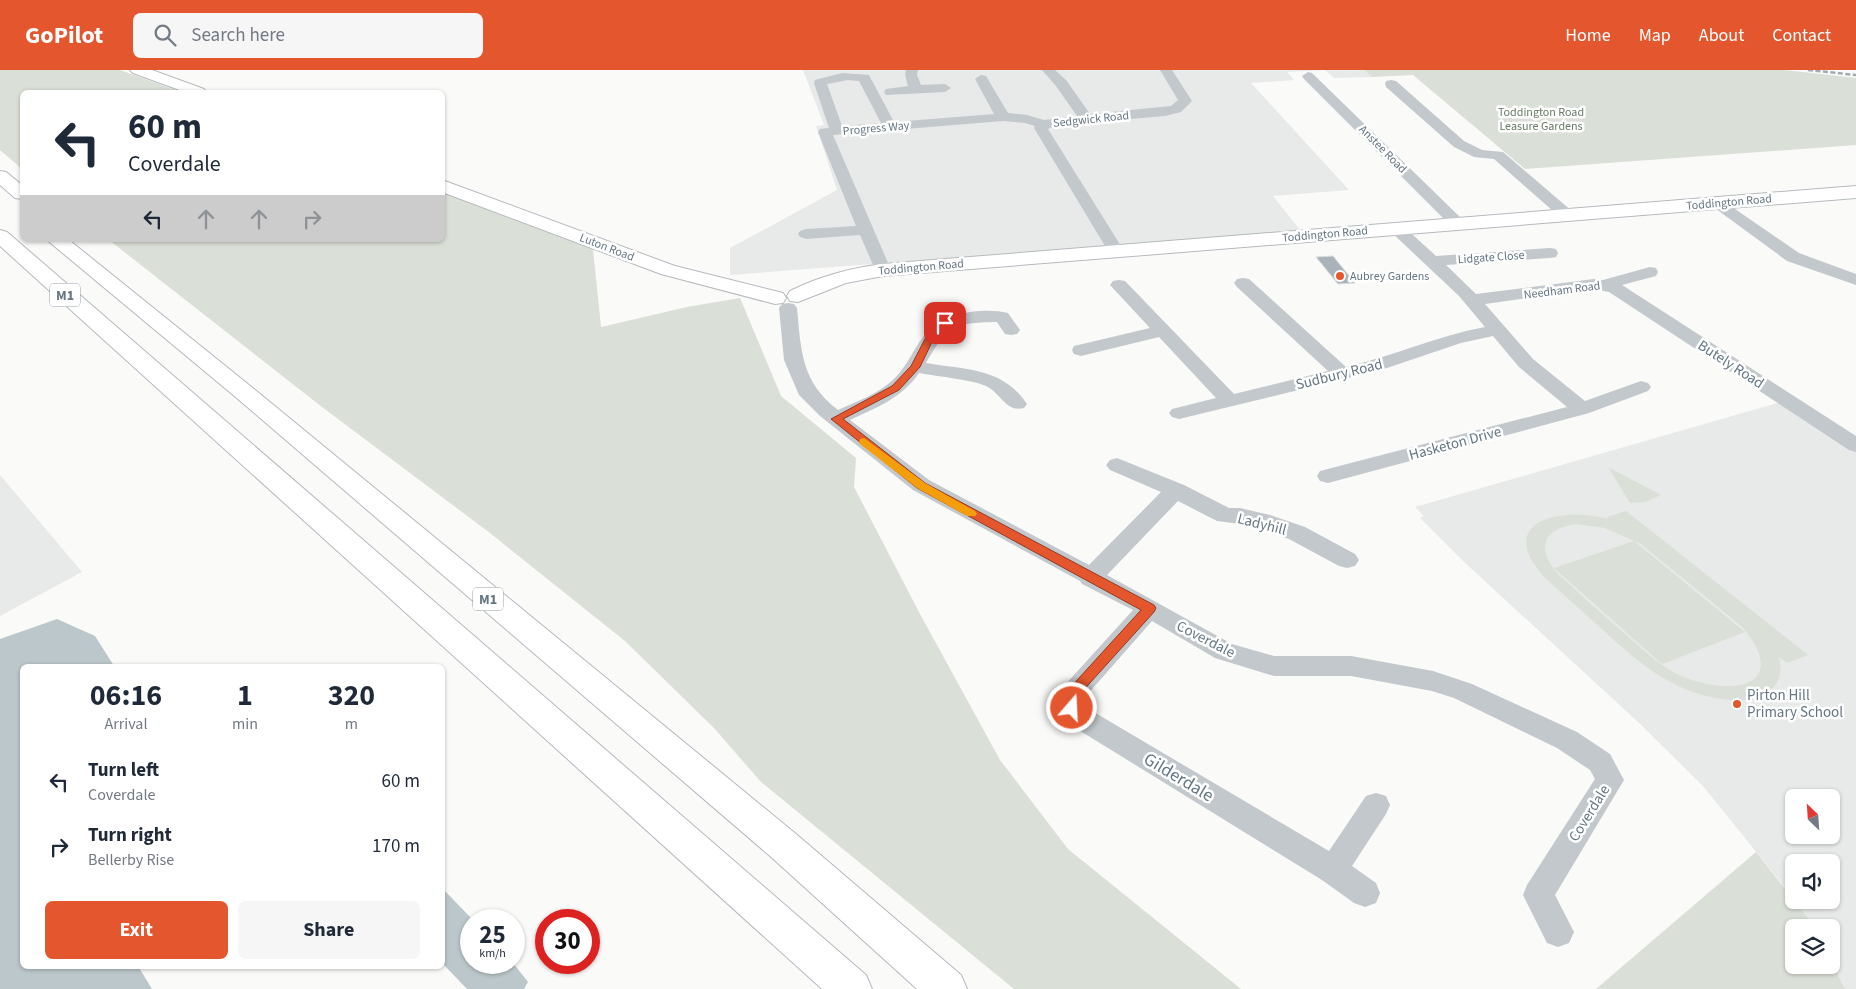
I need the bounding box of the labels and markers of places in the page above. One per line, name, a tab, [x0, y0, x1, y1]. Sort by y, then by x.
place label: Aubrey Gardens	[1350, 268, 1429, 285]
marker: Aubrey Gardens	[1334, 270, 1346, 282]
pin	[924, 302, 966, 344]
place label: Pirton Hill Primary School	[1747, 685, 1843, 723]
marker: Pirton Hill Primary School	[1731, 698, 1743, 710]

